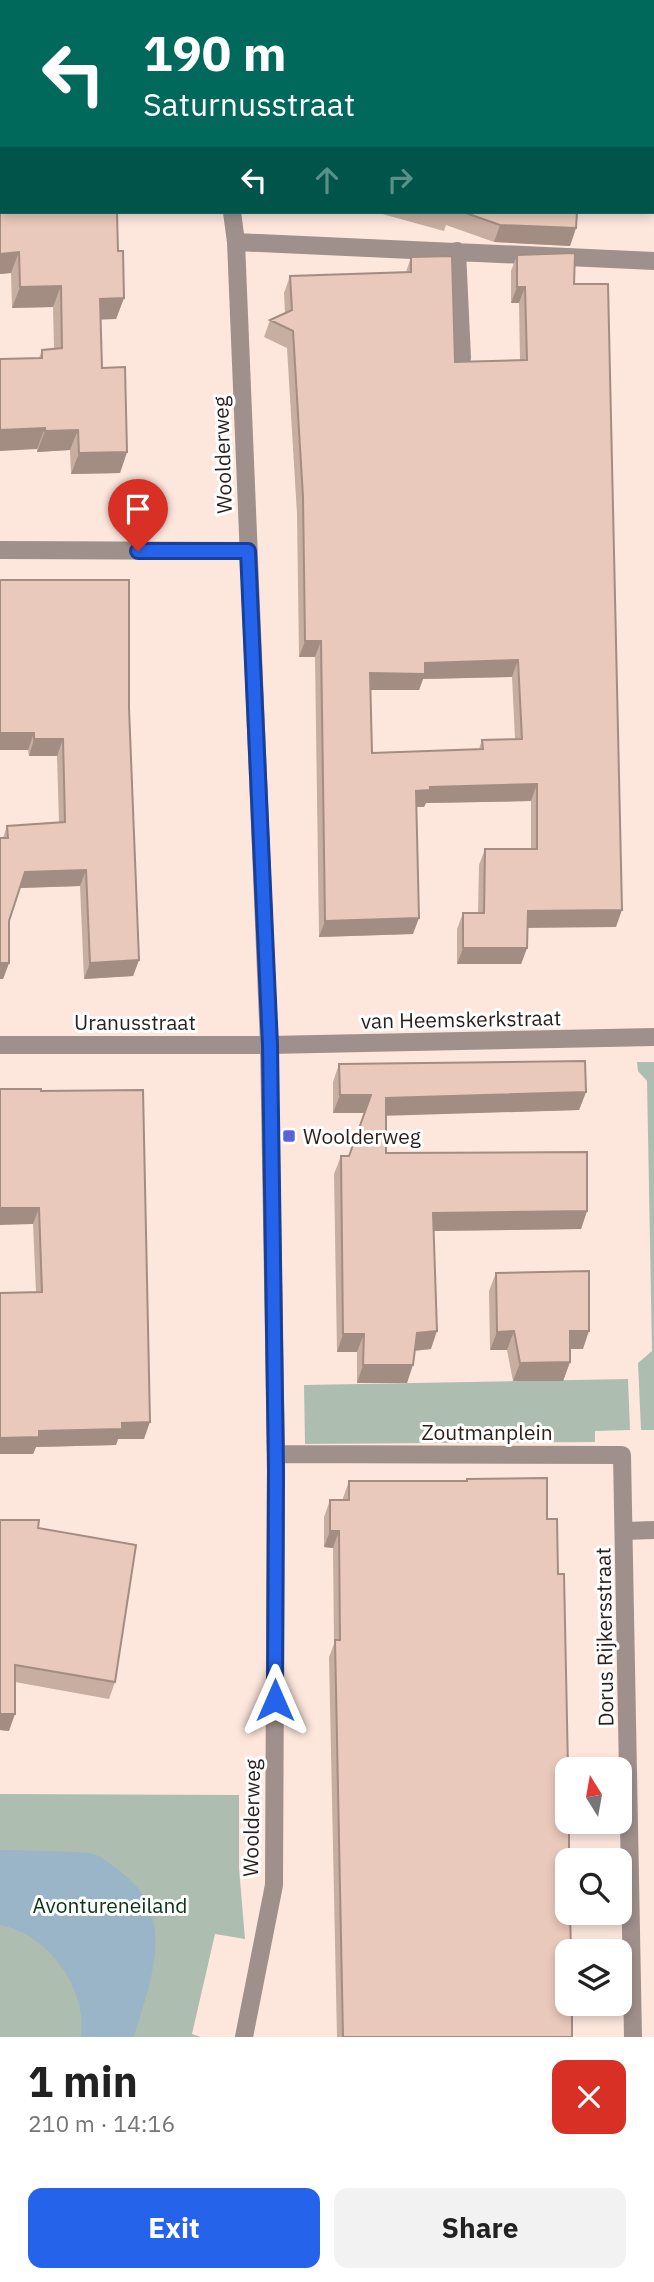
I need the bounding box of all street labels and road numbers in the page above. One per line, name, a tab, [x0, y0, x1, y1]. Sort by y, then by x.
street label: Woolderweg	[206, 396, 238, 514]
street label: van Heemskerkstraat	[361, 1003, 561, 1035]
street label: Uranusstraat	[74, 1008, 196, 1036]
street label: Zoutmanplein	[421, 1418, 553, 1446]
street label: Dorus Rijkersstraat	[588, 1547, 620, 1727]
street label: Woolderweg	[236, 1759, 266, 1877]

